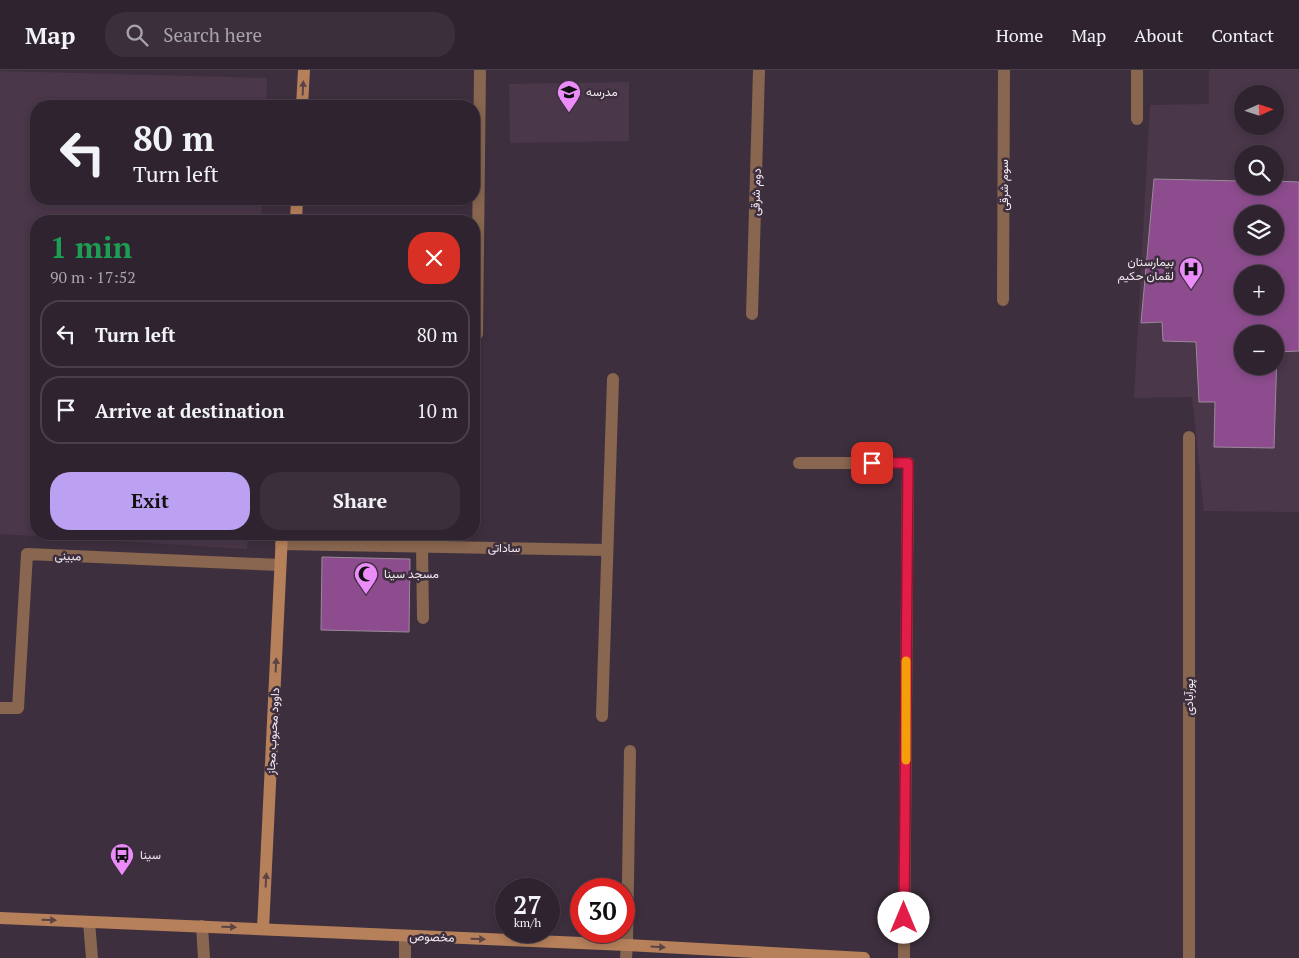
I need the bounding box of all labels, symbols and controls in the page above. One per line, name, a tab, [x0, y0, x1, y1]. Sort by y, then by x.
search box	[105, 12, 455, 57]
text: Map	[25, 19, 75, 51]
icon: search	[123, 21, 151, 49]
text: Search here	[163, 22, 262, 47]
text: Home	[996, 23, 1043, 47]
text: Map	[1071, 23, 1106, 47]
text: About	[1134, 23, 1183, 47]
text: Contact	[1211, 23, 1274, 47]
school or university icon: مدرسه	[556, 79, 582, 113]
one-way arrow	[299, 80, 307, 96]
place label: مدرسه	[586, 84, 618, 100]
north arrow	[1234, 85, 1284, 135]
map controls	[1234, 85, 1284, 375]
text: 80 m	[133, 115, 214, 161]
icon: left	[50, 120, 115, 185]
button: search	[1234, 145, 1284, 195]
text: Turn left	[133, 159, 219, 188]
street label: سوم شرقی	[996, 159, 1012, 211]
street label: دوم شرقی	[747, 168, 765, 216]
button: layers	[1234, 205, 1284, 255]
text: 1 min	[50, 227, 132, 267]
button: close	[408, 232, 460, 284]
place label: بیمارستان لقمان حکیم	[1117, 254, 1174, 284]
hospital icon: بیمارستان لقمان حکیم	[1178, 256, 1204, 290]
button: +	[1234, 265, 1284, 315]
text: 90 m · 17:52	[50, 266, 136, 288]
icon: left	[52, 320, 80, 348]
text: Turn left	[95, 322, 176, 347]
text: 80 m	[417, 322, 458, 347]
button: −	[1234, 325, 1284, 375]
icon: arrive	[52, 396, 80, 424]
text: Arrive at destination	[95, 398, 284, 423]
text: 10 m	[417, 398, 458, 423]
pin	[851, 442, 893, 484]
icon: arrive	[858, 449, 886, 477]
button: Exit	[50, 472, 250, 530]
button: Share	[260, 472, 460, 530]
street label: ساداتی	[488, 540, 520, 556]
street label: مبینی	[54, 548, 82, 564]
mosque icon: مسجد سینا	[353, 561, 379, 595]
place label: مسجد سینا	[384, 566, 439, 581]
one-way arrow	[272, 657, 280, 673]
street label: پورآبادی	[1181, 679, 1197, 715]
street label: داوود محبوب مجاز	[263, 687, 283, 776]
bus stop icon: سینا	[109, 842, 135, 876]
place label: سینا	[140, 847, 161, 862]
one-way arrow	[262, 872, 270, 888]
speed limit sign: 30	[570, 878, 635, 943]
text: 27	[513, 888, 542, 921]
position arrow	[877, 891, 929, 943]
text: km/h	[514, 915, 541, 930]
one-way arrow	[41, 916, 57, 924]
one-way arrow	[221, 924, 237, 932]
street label: مخصوص	[409, 928, 455, 946]
one-way arrow	[471, 935, 487, 943]
one-way arrow	[650, 943, 666, 951]

